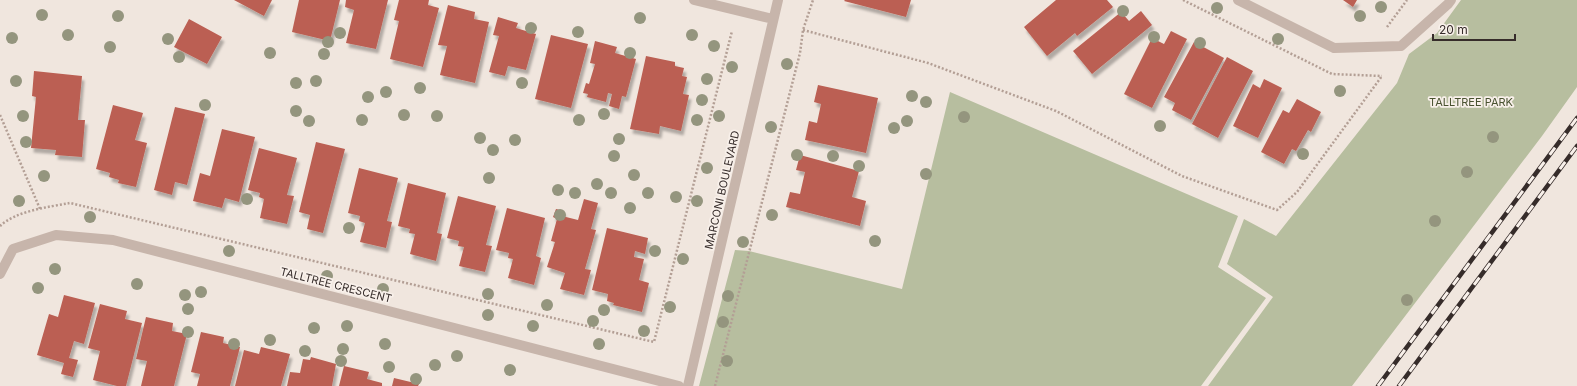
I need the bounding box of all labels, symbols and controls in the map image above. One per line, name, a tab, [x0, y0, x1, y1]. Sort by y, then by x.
scale bar	[1433, 16, 1515, 42]
text: 20 m	[1439, 22, 1468, 37]
park label: TALLTREE PARK	[1429, 95, 1514, 109]
street label: MARCONI BOULEVARD	[702, 129, 742, 251]
street label: TALLTREE CRESCENT	[279, 264, 393, 306]

